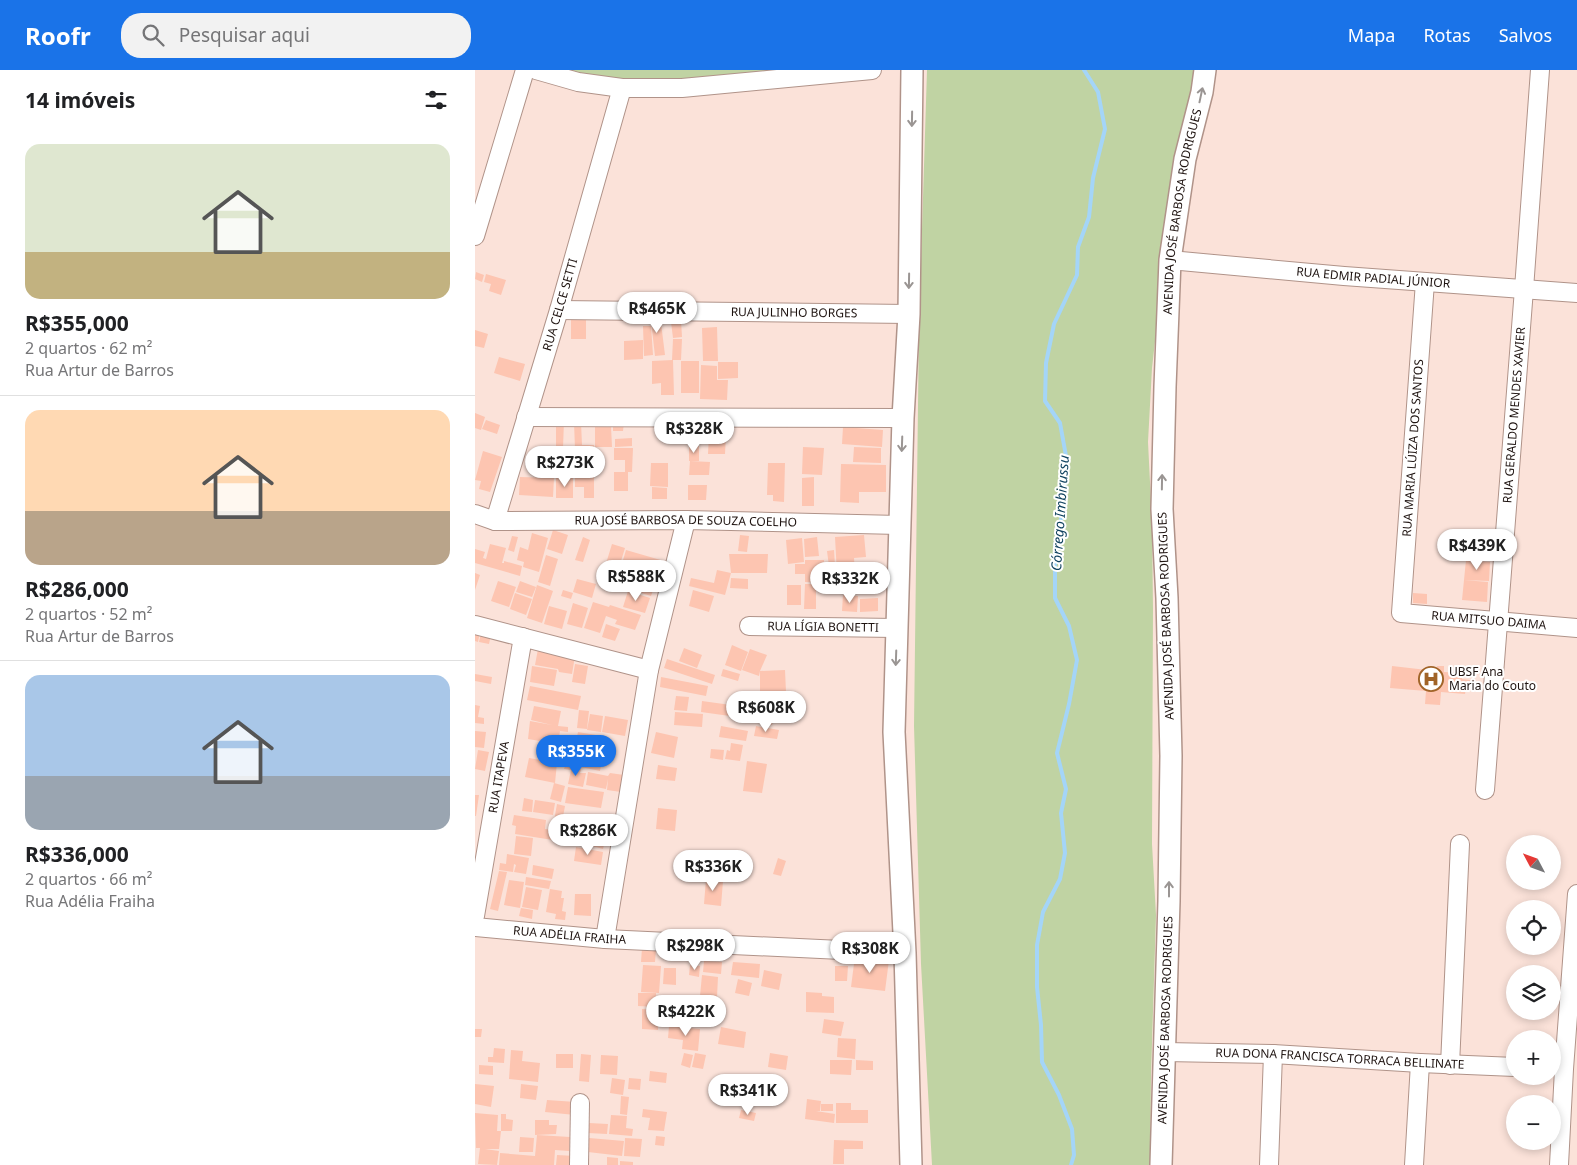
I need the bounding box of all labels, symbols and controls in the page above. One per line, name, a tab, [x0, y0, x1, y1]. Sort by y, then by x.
search box	[121, 13, 471, 58]
text: Roofr	[25, 19, 91, 52]
icon: search	[139, 21, 167, 49]
text: Pesquisar aqui	[179, 22, 310, 48]
text: Mapa	[1348, 23, 1395, 47]
text: Rotas	[1423, 23, 1471, 47]
text: Salvos	[1499, 23, 1552, 47]
text: 14 imóveis	[25, 86, 135, 114]
icon: filters	[422, 86, 450, 114]
one-way arrow	[1196, 87, 1206, 103]
street label: AVENIDA JOSÉ BARBOSA RODRIGUES	[1159, 106, 1206, 315]
one-way arrow	[907, 110, 917, 126]
icon: home	[193, 177, 283, 267]
street label: RUA CELCE SETTI	[538, 256, 581, 353]
street label: RUA EDMIR PADIAL JÚNIOR	[1296, 263, 1451, 292]
one-way arrow	[904, 272, 914, 289]
pin: R$465K	[616, 292, 698, 334]
text: R$465K	[628, 297, 686, 319]
street label: RUA JULINHO BORGES	[731, 303, 858, 321]
text: R$355,000	[25, 309, 129, 337]
street label: RUA GERALDO MENDES XAVIER	[1498, 326, 1529, 504]
text: 2 quartos · 62 m²	[25, 337, 152, 359]
street label: RUA MARIA LÚIZA DOS SANTOS	[1398, 358, 1427, 537]
text: Rua Artur de Barros	[25, 359, 174, 381]
pin: R$328K	[653, 412, 735, 454]
text: R$328K	[665, 417, 723, 439]
one-way arrow	[897, 435, 906, 451]
icon: home	[193, 442, 283, 532]
pin: R$273K	[524, 446, 606, 488]
text: R$273K	[536, 451, 594, 473]
water label: Córrego Imbirussu	[1046, 454, 1073, 571]
one-way arrow	[1157, 474, 1167, 490]
street label: RUA JOSÉ BARBOSA DE SOUZA COELHO	[575, 511, 797, 531]
street label: AVENIDA JOSÉ BARBOSA RODRIGUES	[1153, 511, 1178, 720]
pin: R$439K	[1436, 528, 1518, 571]
text: R$439K	[1448, 534, 1506, 556]
pin: R$588K	[595, 560, 677, 602]
pin: R$332K	[809, 562, 891, 604]
text: R$588K	[607, 565, 665, 587]
text: R$332K	[821, 567, 879, 589]
text: R$286,000	[25, 575, 129, 603]
text: 2 quartos · 52 m²	[25, 603, 152, 625]
street label: RUA MITSUO DAIMA	[1431, 607, 1547, 633]
street label: RUA LÍGIA BONETTI	[767, 617, 879, 636]
text: Rua Artur de Barros	[25, 625, 174, 647]
one-way arrow	[892, 650, 901, 666]
place label: UBSF Ana Maria do Couto	[1449, 663, 1536, 694]
hospital icon: UBSF Ana Maria do Couto	[1418, 666, 1444, 692]
pin: R$608K	[725, 690, 807, 733]
text: R$608K	[737, 696, 795, 718]
icon: home	[193, 707, 283, 797]
pin: R$355K	[535, 734, 617, 777]
street label: RUA ITAPEVA	[484, 739, 513, 814]
text: R$355K	[547, 740, 605, 762]
pin: R$286K	[547, 814, 629, 856]
text: R$286K	[559, 819, 617, 841]
north arrow	[1506, 835, 1561, 890]
map controls	[1506, 835, 1561, 1150]
text: R$336,000	[25, 840, 129, 868]
pin: R$336K	[672, 850, 754, 892]
text: R$336K	[684, 855, 742, 877]
text: 2 quartos · 66 m²	[25, 868, 152, 890]
one-way arrow	[1164, 881, 1174, 898]
text: Rua Adélia Fraiha	[25, 890, 155, 912]
button: locate	[1506, 900, 1561, 955]
street label: AVENIDA JOSÉ BARBOSA RODRIGUES	[1153, 915, 1177, 1124]
street label: RUA ADÉLIA FRAIHA	[512, 922, 627, 948]
pin: R$298K	[654, 928, 736, 971]
pin: R$308K	[829, 932, 911, 974]
text: R$298K	[666, 934, 724, 956]
text: R$308K	[841, 937, 899, 959]
button: layers	[1506, 965, 1561, 1020]
pin: R$422K	[645, 994, 727, 1037]
text: R$422K	[657, 1000, 715, 1022]
button: +	[1506, 1030, 1561, 1085]
street label: RUA DONA FRANCISCA TORRACA BELLINATE	[1215, 1044, 1465, 1073]
pin: R$341K	[707, 1074, 789, 1116]
text: R$341K	[719, 1079, 777, 1101]
button: −	[1506, 1095, 1561, 1150]

